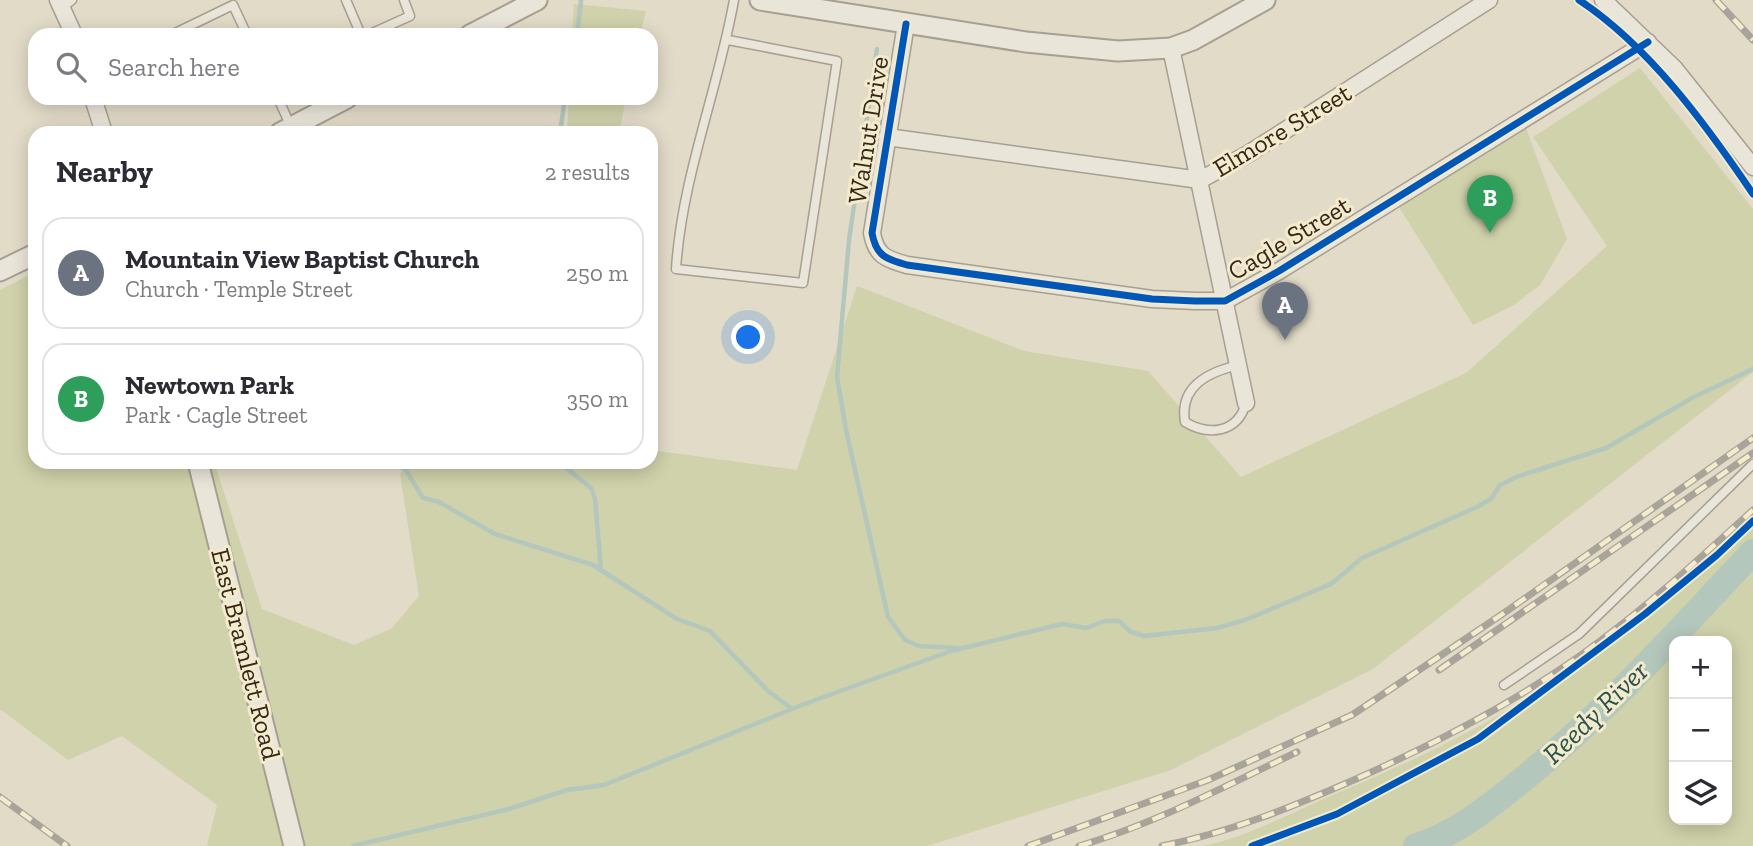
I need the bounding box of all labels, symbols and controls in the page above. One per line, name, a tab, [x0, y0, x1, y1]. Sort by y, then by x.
search box	[28, 28, 658, 105]
icon: search	[52, 48, 90, 86]
text: Search here	[108, 51, 240, 83]
street label: Walnut Drive	[841, 54, 895, 206]
street label: Elmore Street	[1207, 76, 1357, 184]
text: Nearby	[56, 154, 153, 190]
text: 2 results	[545, 158, 630, 186]
pin: B	[1467, 175, 1513, 233]
street label: Cagle Street	[1222, 189, 1356, 287]
text: Mountain View Baptist Church	[125, 243, 479, 275]
text: A	[73, 259, 89, 287]
text: 250 m	[566, 259, 628, 287]
text: Church · Temple Street	[125, 275, 353, 303]
pin: A	[1262, 282, 1308, 340]
your location	[731, 320, 765, 354]
text: Newtown Park	[125, 369, 294, 401]
text: B	[74, 385, 88, 413]
text: 350 m	[567, 385, 628, 413]
text: Park · Cagle Street	[125, 401, 307, 429]
street label: East Bramlett Road	[204, 545, 288, 763]
map controls	[1669, 636, 1732, 825]
button: +	[1669, 636, 1732, 699]
water label: Reedy River	[1536, 654, 1655, 770]
button: −	[1669, 699, 1732, 762]
button: layers	[1669, 762, 1732, 825]

